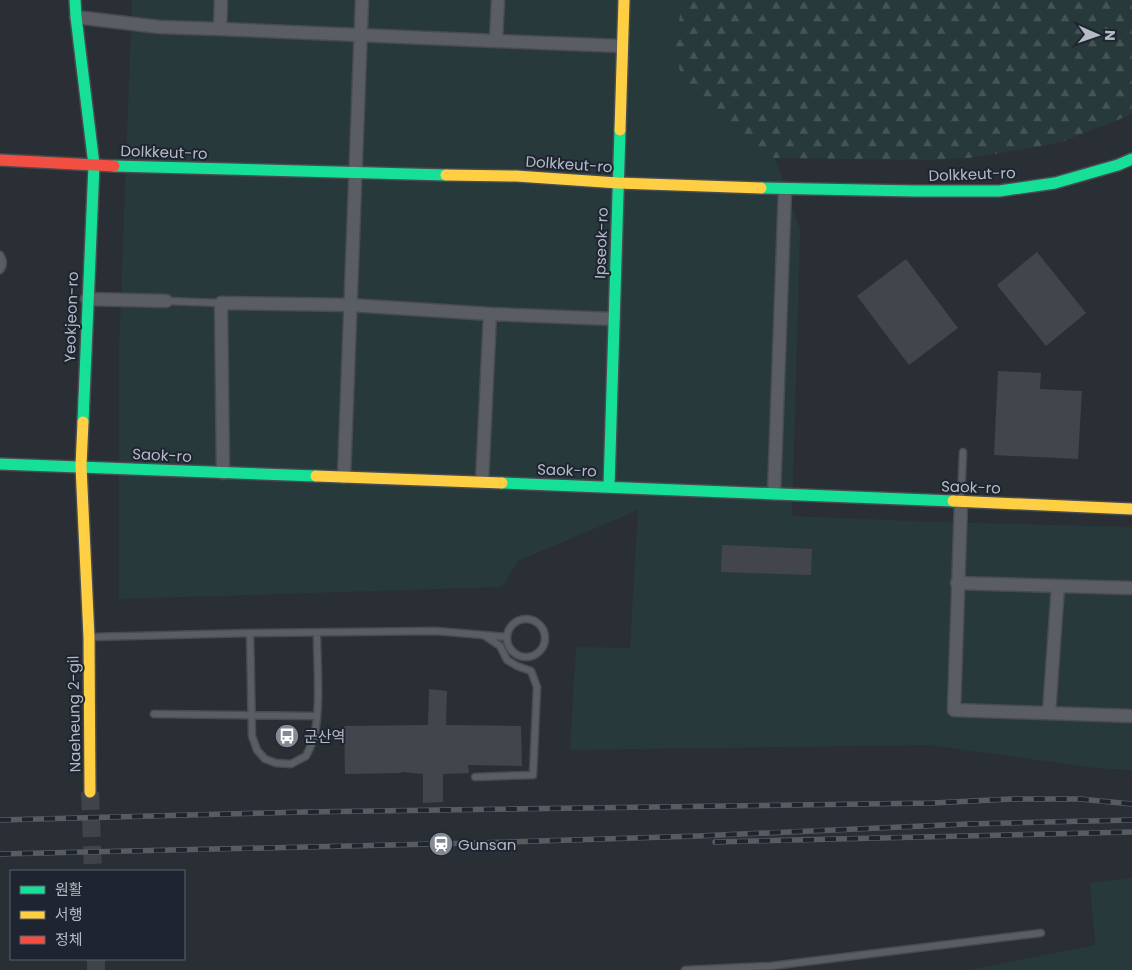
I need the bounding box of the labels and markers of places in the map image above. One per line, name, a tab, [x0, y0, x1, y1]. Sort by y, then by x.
bus stop icon: 군산역	[274, 723, 300, 749]
place label: 군산역	[304, 726, 345, 747]
station icon: Gunsan	[428, 831, 454, 857]
place label: Gunsan	[458, 834, 516, 855]

